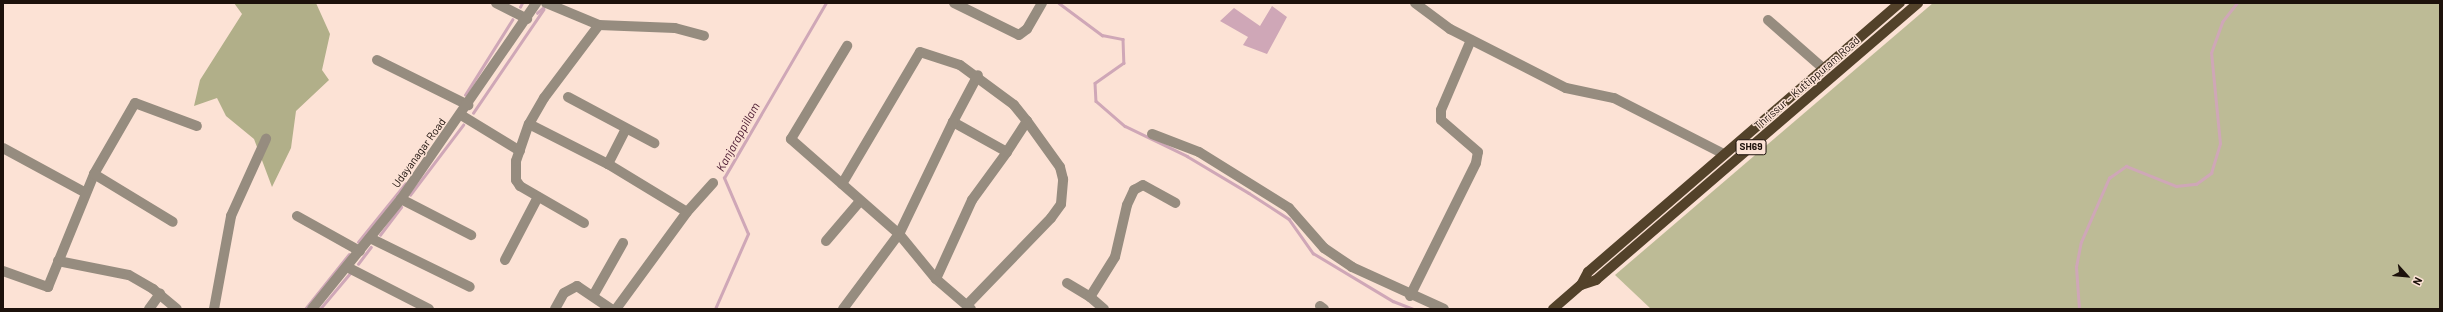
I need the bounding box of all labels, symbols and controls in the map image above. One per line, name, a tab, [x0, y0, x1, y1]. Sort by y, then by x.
street label: Thrissur – Kuttippuram Road	[1752, 34, 1862, 132]
water label: Kanjarappillam	[713, 100, 763, 174]
street label: Udayanagar Road	[389, 116, 449, 190]
road number: SH69	[1735, 139, 1767, 155]
north arrow	[2387, 256, 2427, 296]
text: N	[2411, 275, 2426, 288]

